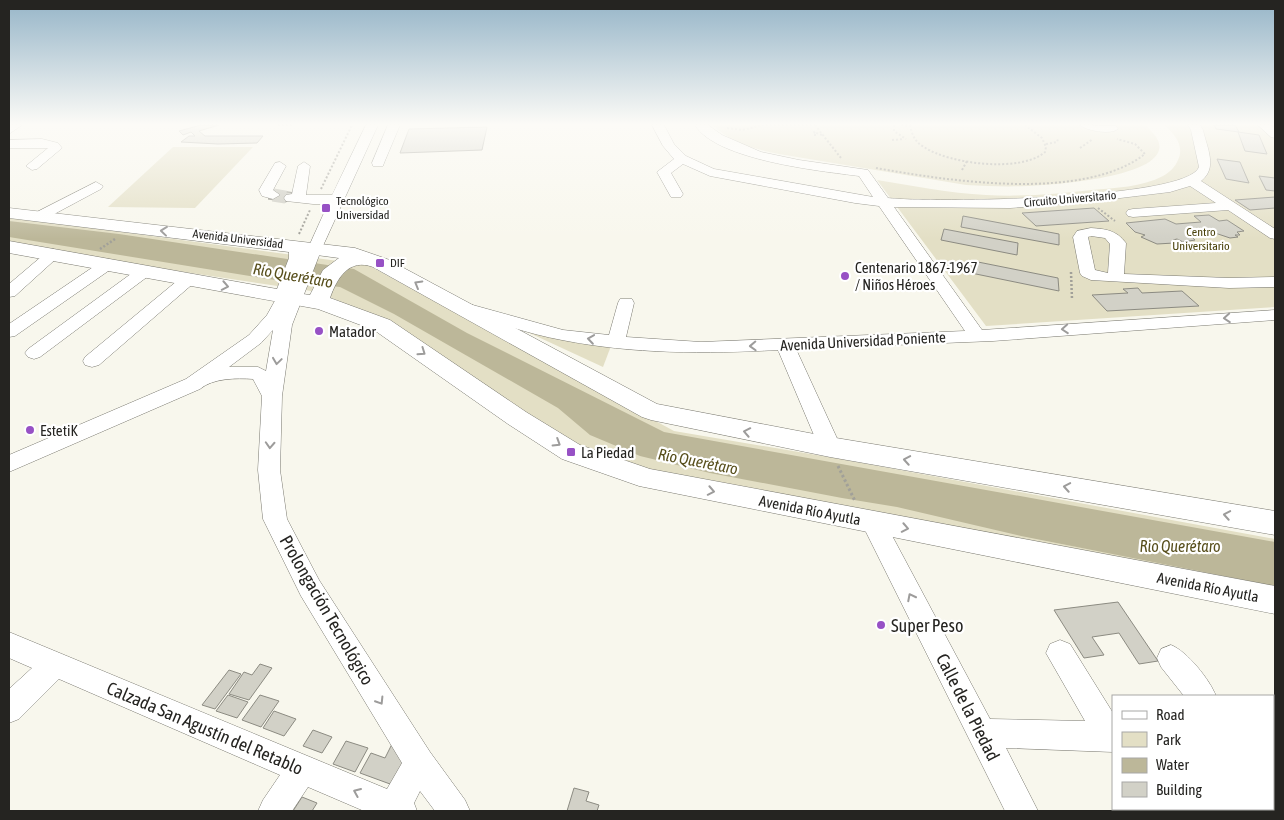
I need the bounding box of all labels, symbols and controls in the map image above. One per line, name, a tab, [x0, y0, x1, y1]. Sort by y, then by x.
street label: Circuito Universitario	[1023, 188, 1117, 210]
place label: Tecnológico Universidad	[336, 194, 389, 222]
marker: Tecnológico Universidad	[320, 202, 332, 214]
park label: Centro Universitario	[1172, 225, 1230, 253]
one-way arrow	[160, 226, 168, 237]
street label: Avenida Universidad	[192, 227, 284, 251]
place label: DIF	[390, 256, 405, 270]
marker: DIF	[374, 257, 386, 269]
water label: Río Querétaro	[252, 259, 334, 291]
place label: Centenario 1867-1967 / Niños Héroes	[855, 259, 977, 293]
marker: Centenario 1867-1967 / Niños Héroes	[839, 270, 851, 282]
one-way arrow	[414, 280, 423, 290]
one-way arrow	[220, 281, 229, 291]
one-way arrow	[1222, 312, 1230, 323]
place label: Matador	[329, 323, 376, 340]
one-way arrow	[1060, 324, 1068, 335]
marker: Matador	[313, 325, 325, 337]
street label: Avenida Universidad Poniente	[780, 328, 946, 354]
one-way arrow	[587, 334, 595, 345]
one-way arrow	[749, 340, 757, 351]
one-way arrow	[417, 346, 426, 355]
one-way arrow	[273, 356, 283, 365]
place label: EstetiK	[40, 422, 78, 439]
marker: EstetiK	[24, 424, 36, 436]
one-way arrow	[742, 427, 751, 437]
one-way arrow	[552, 437, 561, 447]
one-way arrow	[265, 441, 276, 449]
place label: La Piedad	[581, 444, 634, 461]
water label: Río Querétaro	[657, 444, 739, 478]
marker: La Piedad	[565, 446, 577, 458]
one-way arrow	[902, 456, 911, 466]
one-way arrow	[1063, 483, 1071, 493]
one-way arrow	[707, 485, 716, 496]
street label: Avenida Río Ayutla	[758, 492, 862, 528]
one-way arrow	[1223, 510, 1232, 520]
one-way arrow	[901, 523, 910, 533]
street label: Prolongación Tecnológico	[276, 531, 378, 689]
water label: Rio Querétaro	[1140, 537, 1220, 555]
street label: Avenida Río Ayutla	[1156, 569, 1260, 605]
one-way arrow	[907, 593, 917, 602]
place label: Super Peso	[891, 615, 963, 636]
marker: Super Peso	[875, 619, 887, 631]
street label: Calle de la Piedad	[932, 650, 1004, 764]
street label: Calzada San Agustín del Retablo	[104, 677, 306, 779]
legend	[1112, 695, 1274, 810]
one-way arrow	[374, 696, 384, 705]
text: Road	[1156, 706, 1185, 723]
text: Park	[1156, 731, 1181, 748]
text: Water	[1156, 756, 1189, 773]
text: Building	[1156, 781, 1202, 798]
one-way arrow	[353, 788, 361, 798]

